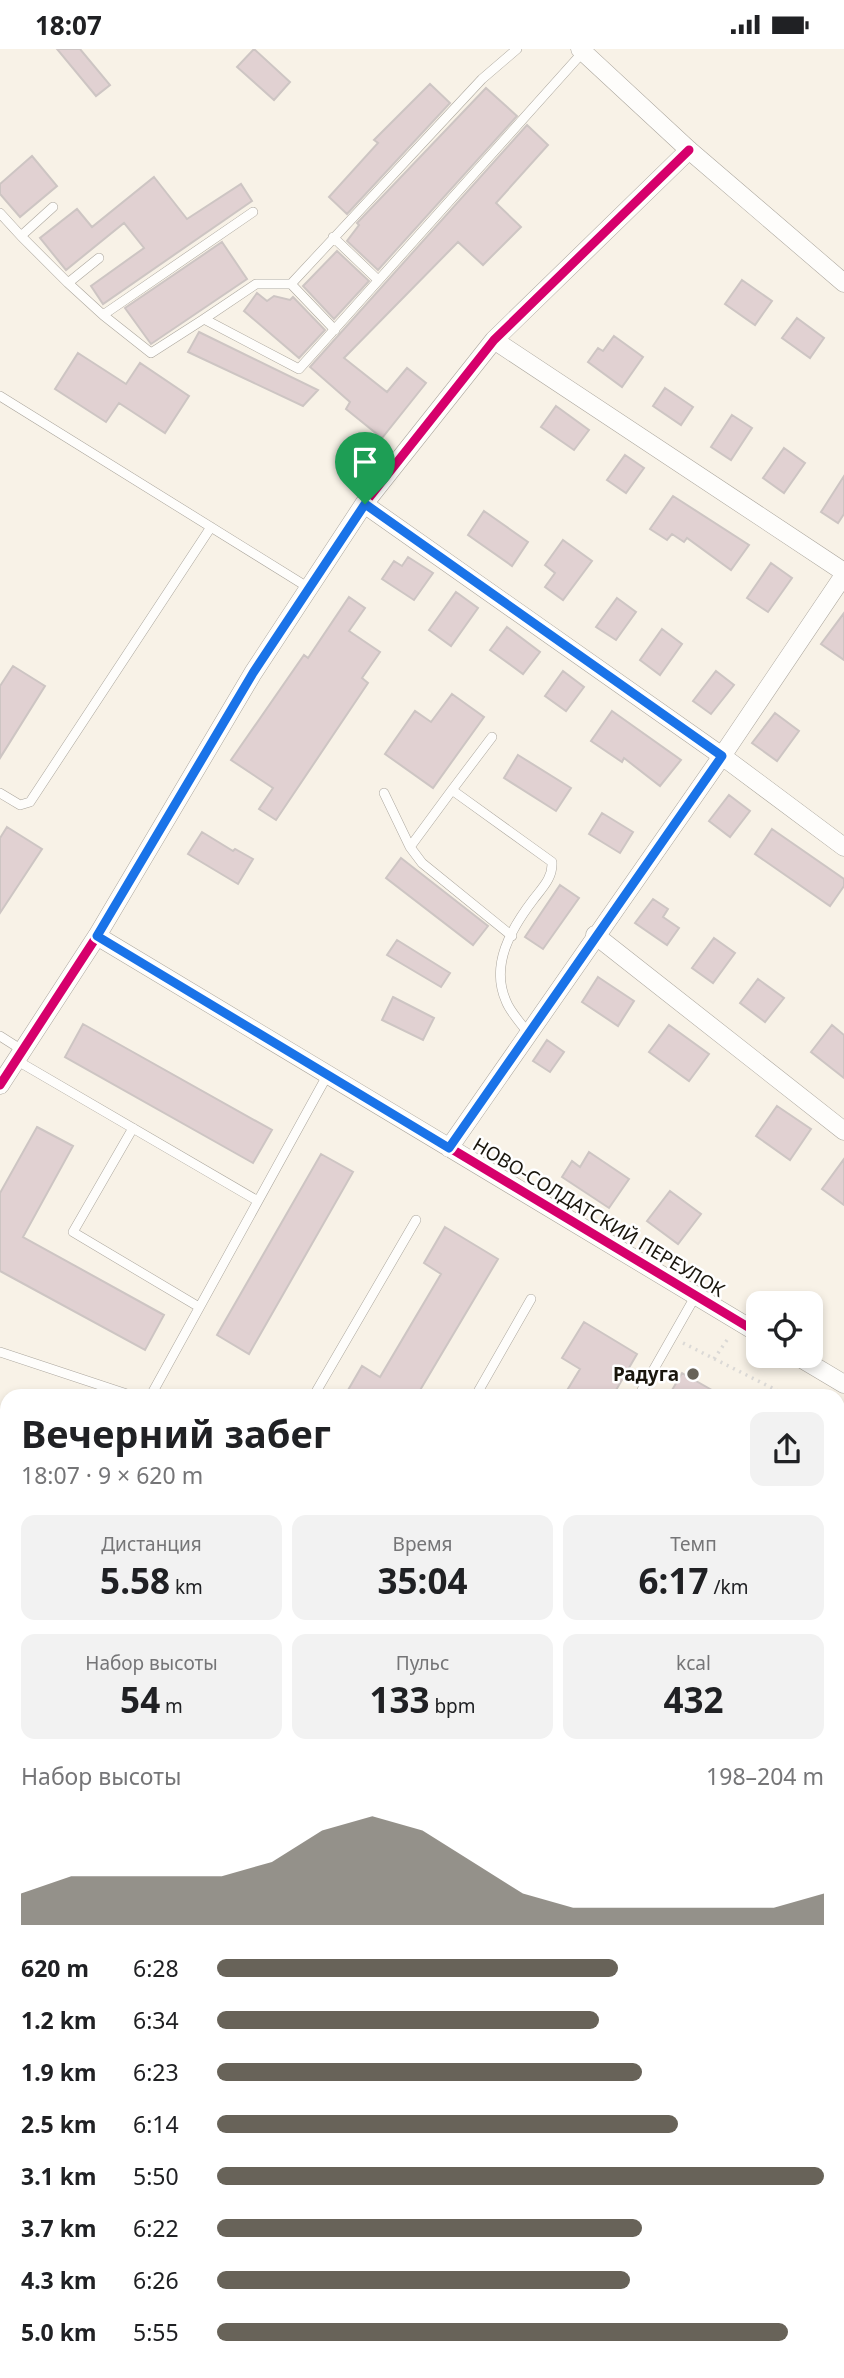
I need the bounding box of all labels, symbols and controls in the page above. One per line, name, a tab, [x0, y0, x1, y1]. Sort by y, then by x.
text: 18:07	[35, 7, 102, 43]
pin	[335, 432, 395, 504]
icon: arrive	[346, 443, 384, 481]
street label: НОВО-СОЛДАТСКИЙ ПЕРЕУЛОК	[468, 1131, 730, 1303]
map controls	[746, 1291, 823, 1368]
button: locate	[746, 1291, 823, 1368]
place label: Радуга	[613, 1361, 679, 1387]
marker: Радуга	[685, 1366, 701, 1382]
text: Вечерний забег	[21, 1407, 331, 1459]
button: share	[750, 1412, 824, 1486]
text: 18:07 · 9 × 620 m	[21, 1459, 203, 1491]
text: Дистанция	[101, 1531, 202, 1557]
text: Время	[393, 1531, 452, 1557]
text: Темп	[670, 1531, 717, 1557]
text: 5.58	[100, 1557, 170, 1604]
text: 35:04	[378, 1557, 467, 1604]
text: 6:17	[639, 1557, 708, 1604]
text: km	[170, 1574, 203, 1600]
text: /km	[708, 1574, 748, 1600]
text: Набор высоты	[85, 1650, 218, 1676]
text: Пульс	[396, 1650, 449, 1676]
text: kcal	[676, 1650, 711, 1676]
text: 54	[120, 1676, 160, 1723]
text: 133	[369, 1676, 429, 1723]
text: 432	[663, 1676, 724, 1723]
text: m	[160, 1693, 183, 1719]
text: bpm	[429, 1693, 476, 1719]
text: Набор высоты	[21, 1760, 181, 1792]
text: 198–204 m	[706, 1760, 824, 1792]
text: 620 m	[21, 1952, 89, 1984]
text: 6:28	[133, 1952, 179, 1984]
text: 1.2 km	[21, 2004, 96, 2036]
text: 6:34	[133, 2004, 179, 2036]
text: 1.9 km	[21, 2056, 96, 2088]
text: 6:23	[133, 2056, 179, 2088]
text: 2.5 km	[21, 2108, 96, 2140]
text: 6:14	[133, 2108, 179, 2140]
text: 3.1 km	[21, 2160, 96, 2192]
text: 5:50	[133, 2160, 179, 2192]
text: 3.7 km	[21, 2212, 96, 2244]
text: 6:22	[133, 2212, 179, 2244]
text: 4.3 km	[21, 2264, 96, 2296]
text: 6:26	[133, 2264, 179, 2296]
text: 5.0 km	[21, 2316, 96, 2348]
text: 5:55	[133, 2316, 179, 2348]

